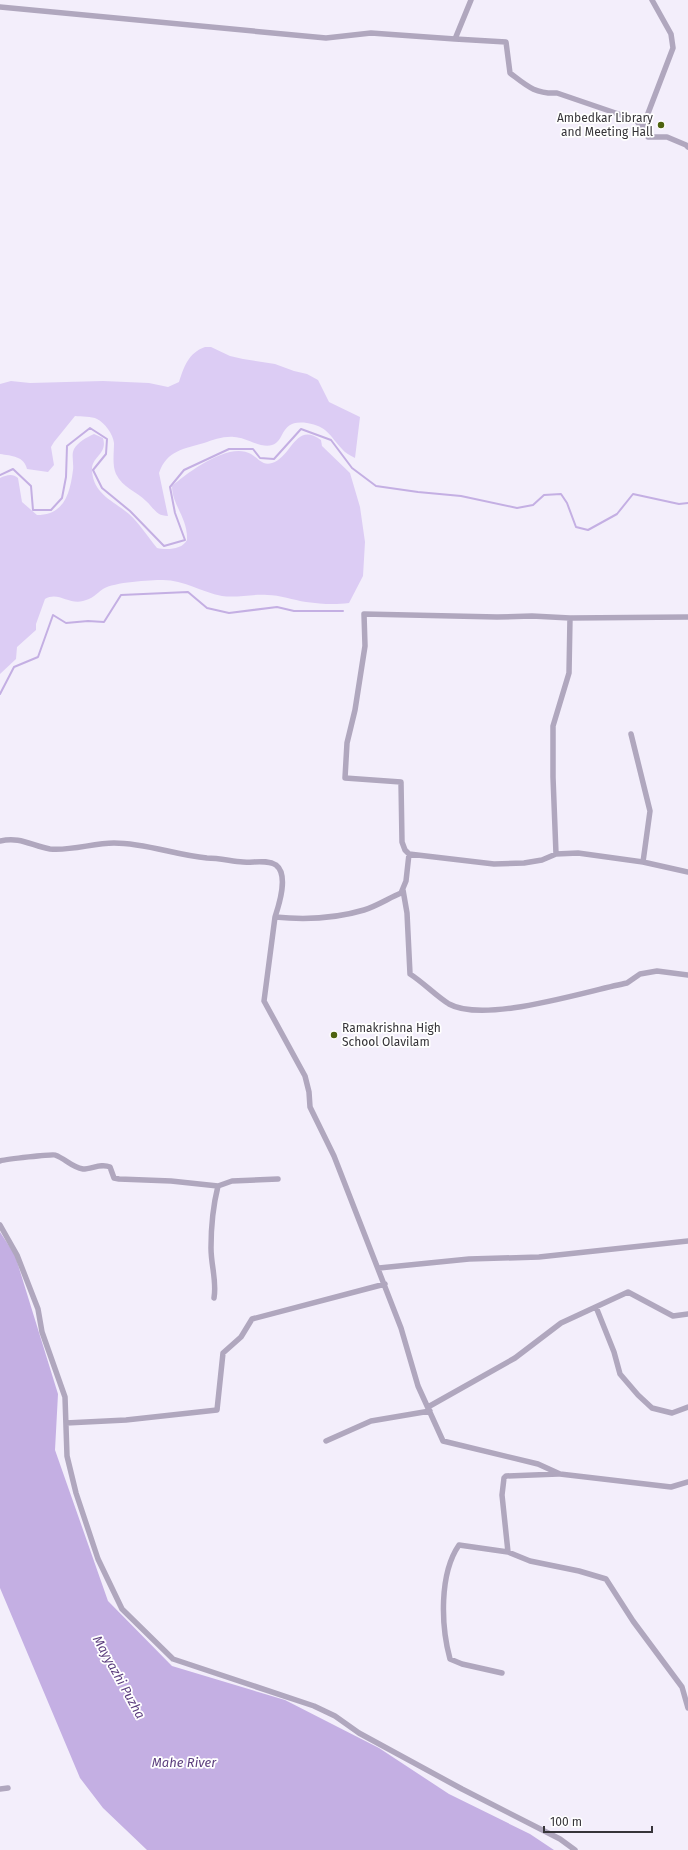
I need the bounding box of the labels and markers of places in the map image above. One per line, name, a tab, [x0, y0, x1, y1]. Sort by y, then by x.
place label: Ambedkar Library and Meeting Hall	[557, 111, 653, 139]
marker: Ambedkar Library and Meeting Hall	[656, 120, 666, 130]
place label: Ramakrishna High School Olavilam	[342, 1021, 441, 1049]
marker: Ramakrishna High School Olavilam	[329, 1030, 339, 1040]

